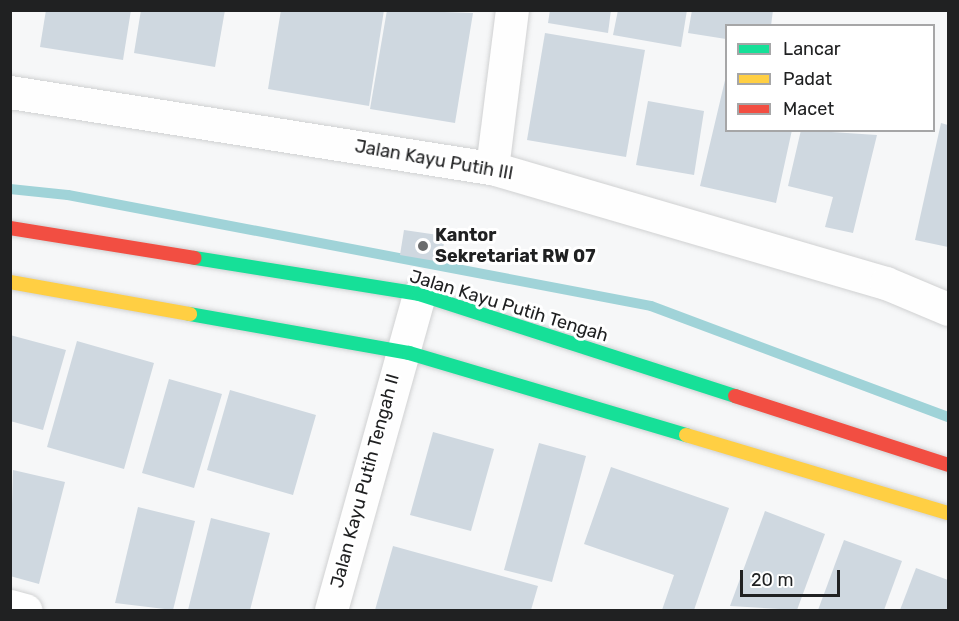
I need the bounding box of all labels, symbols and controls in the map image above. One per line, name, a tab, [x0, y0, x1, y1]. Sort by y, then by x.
legend	[725, 24, 935, 132]
text: Lancar	[783, 38, 841, 60]
text: Padat	[783, 68, 832, 90]
text: Macet	[783, 98, 834, 120]
street label: Jalan Kayu Putih III	[353, 135, 515, 185]
place label: Kantor Sekretariat RW 07	[435, 225, 596, 268]
marker: Kantor Sekretariat RW 07	[416, 239, 430, 253]
street label: Jalan Kayu Putih Tengah	[407, 265, 611, 347]
street label: Jalan Kayu Putih Tengah II	[326, 371, 404, 591]
scale bar	[743, 558, 844, 596]
text: 20 m	[751, 569, 793, 591]

